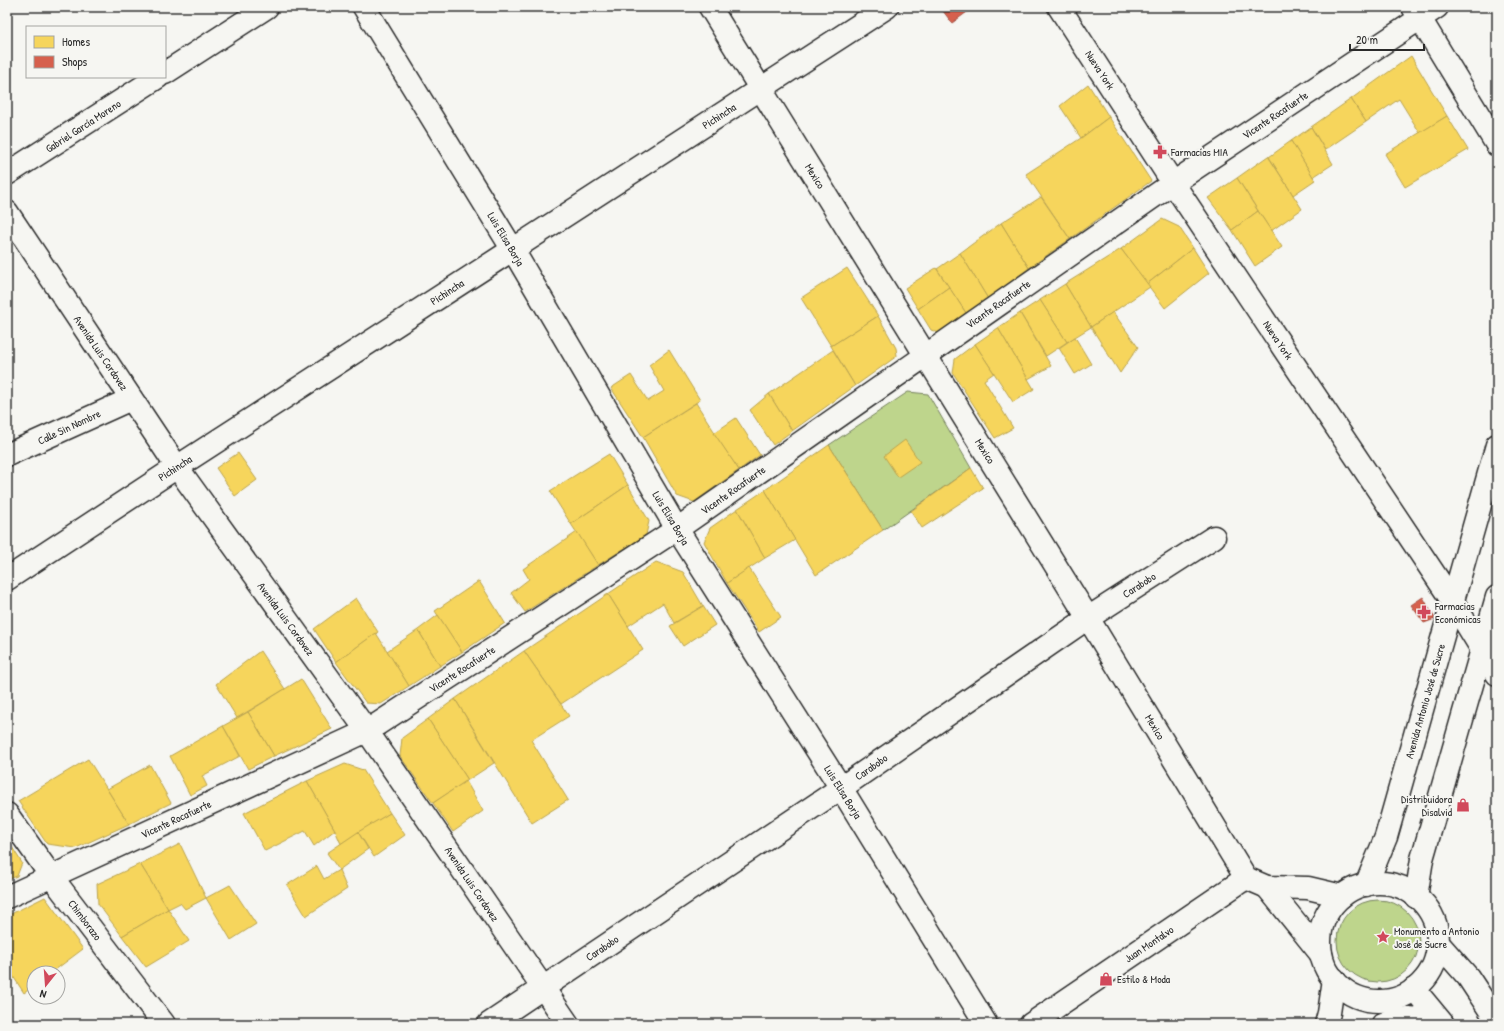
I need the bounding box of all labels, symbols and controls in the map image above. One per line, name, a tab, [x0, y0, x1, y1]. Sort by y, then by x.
legend	[26, 26, 166, 78]
scale bar	[1350, 26, 1424, 52]
text: 20 m	[1356, 31, 1378, 48]
text: Homes	[62, 33, 90, 50]
street label: Nueva York	[1082, 48, 1118, 93]
text: Shops	[62, 53, 88, 70]
street label: Vicente Rocafuerte	[1240, 88, 1311, 142]
street label: Gabriel García Moreno	[43, 96, 124, 156]
street label: Pichincha	[700, 100, 739, 132]
pharmacy icon: Farmacias MIA	[1152, 144, 1168, 160]
place label: Farmacias MIA	[1170, 145, 1228, 159]
street label: Mexico	[802, 161, 828, 192]
street label: Luis Elisa Borja	[484, 210, 528, 269]
street label: Pichincha	[428, 276, 467, 308]
street label: Vicente Rocafuerte	[963, 276, 1034, 332]
street label: Avenida Luis Cordovez	[71, 313, 131, 393]
street label: Nueva York	[1260, 318, 1296, 362]
street label: Calle Sin Nombre	[35, 406, 103, 448]
street label: Mexico	[972, 436, 998, 467]
street label: Pichincha	[156, 452, 195, 484]
street label: Vicente Rocafuerte	[698, 462, 769, 518]
street label: Luis Elisa Borja	[649, 489, 693, 548]
street label: Carabobo	[1120, 569, 1159, 601]
street label: Avenida Luis Cordovez	[255, 580, 318, 659]
place label: Farmacias Económicas	[1434, 599, 1481, 626]
pharmacy icon: Farmacias Económicas	[1416, 604, 1432, 620]
street label: Avenida Antonio José de Sucre	[1402, 641, 1448, 760]
street label: Vicente Rocafuerte	[426, 642, 498, 696]
street label: Mexico	[1142, 712, 1168, 743]
street label: Carabobo	[852, 750, 891, 783]
street label: Luis Elisa Borja	[821, 763, 865, 822]
place label: Distribuidora Disalvid	[1401, 792, 1453, 819]
street label: Vicente Rocafuerte	[139, 796, 214, 841]
shop icon: Distribuidora Disalvid	[1455, 797, 1471, 813]
street label: Avenida Luis Cordovez	[442, 844, 502, 924]
street label: Chimborazo	[65, 897, 105, 944]
street label: Juan Montalvo	[1122, 922, 1177, 965]
place label: Monumento a Antonio José de Sucre	[1394, 924, 1480, 951]
place icon: Monumento a Antonio José de Sucre	[1375, 929, 1391, 945]
street label: Carabobo	[583, 932, 622, 964]
north arrow	[26, 965, 66, 1005]
shop icon: Estilo & Moda	[1098, 971, 1114, 987]
place label: Estilo & Moda	[1117, 972, 1171, 986]
text: N	[38, 987, 48, 1002]

